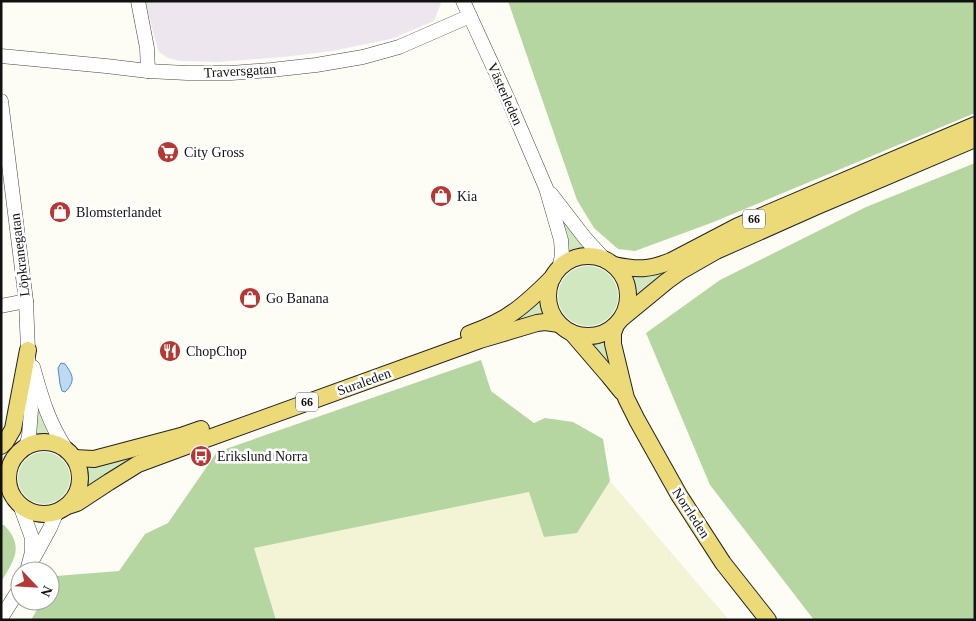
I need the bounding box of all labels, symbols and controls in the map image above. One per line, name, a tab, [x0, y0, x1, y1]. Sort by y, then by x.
street label: Västerleden	[485, 60, 525, 128]
street label: Traversgatan	[203, 62, 277, 80]
supermarket icon: City Gross	[156, 140, 180, 164]
place label: City Gross	[184, 145, 244, 160]
shop icon: Kia	[429, 184, 453, 208]
place label: Kia	[457, 189, 478, 204]
shop icon: Blomsterlandet	[48, 200, 72, 224]
place label: Blomsterlandet	[76, 205, 162, 220]
road number: 66	[743, 210, 765, 228]
street label: Löpkranegatan	[7, 212, 33, 298]
shop icon: Go Banana	[238, 286, 262, 310]
place label: Go Banana	[266, 291, 329, 306]
restaurant icon: ChopChop	[158, 339, 182, 363]
place label: ChopChop	[186, 344, 247, 359]
street label: Suraleden	[335, 365, 393, 399]
road number: 66	[296, 392, 318, 412]
bus stop icon: Erikslund Norra	[189, 444, 213, 468]
place label: Erikslund Norra	[217, 449, 308, 464]
street label: Norrleden	[669, 485, 713, 541]
north arrow	[10, 561, 60, 611]
text: N	[37, 584, 55, 599]

